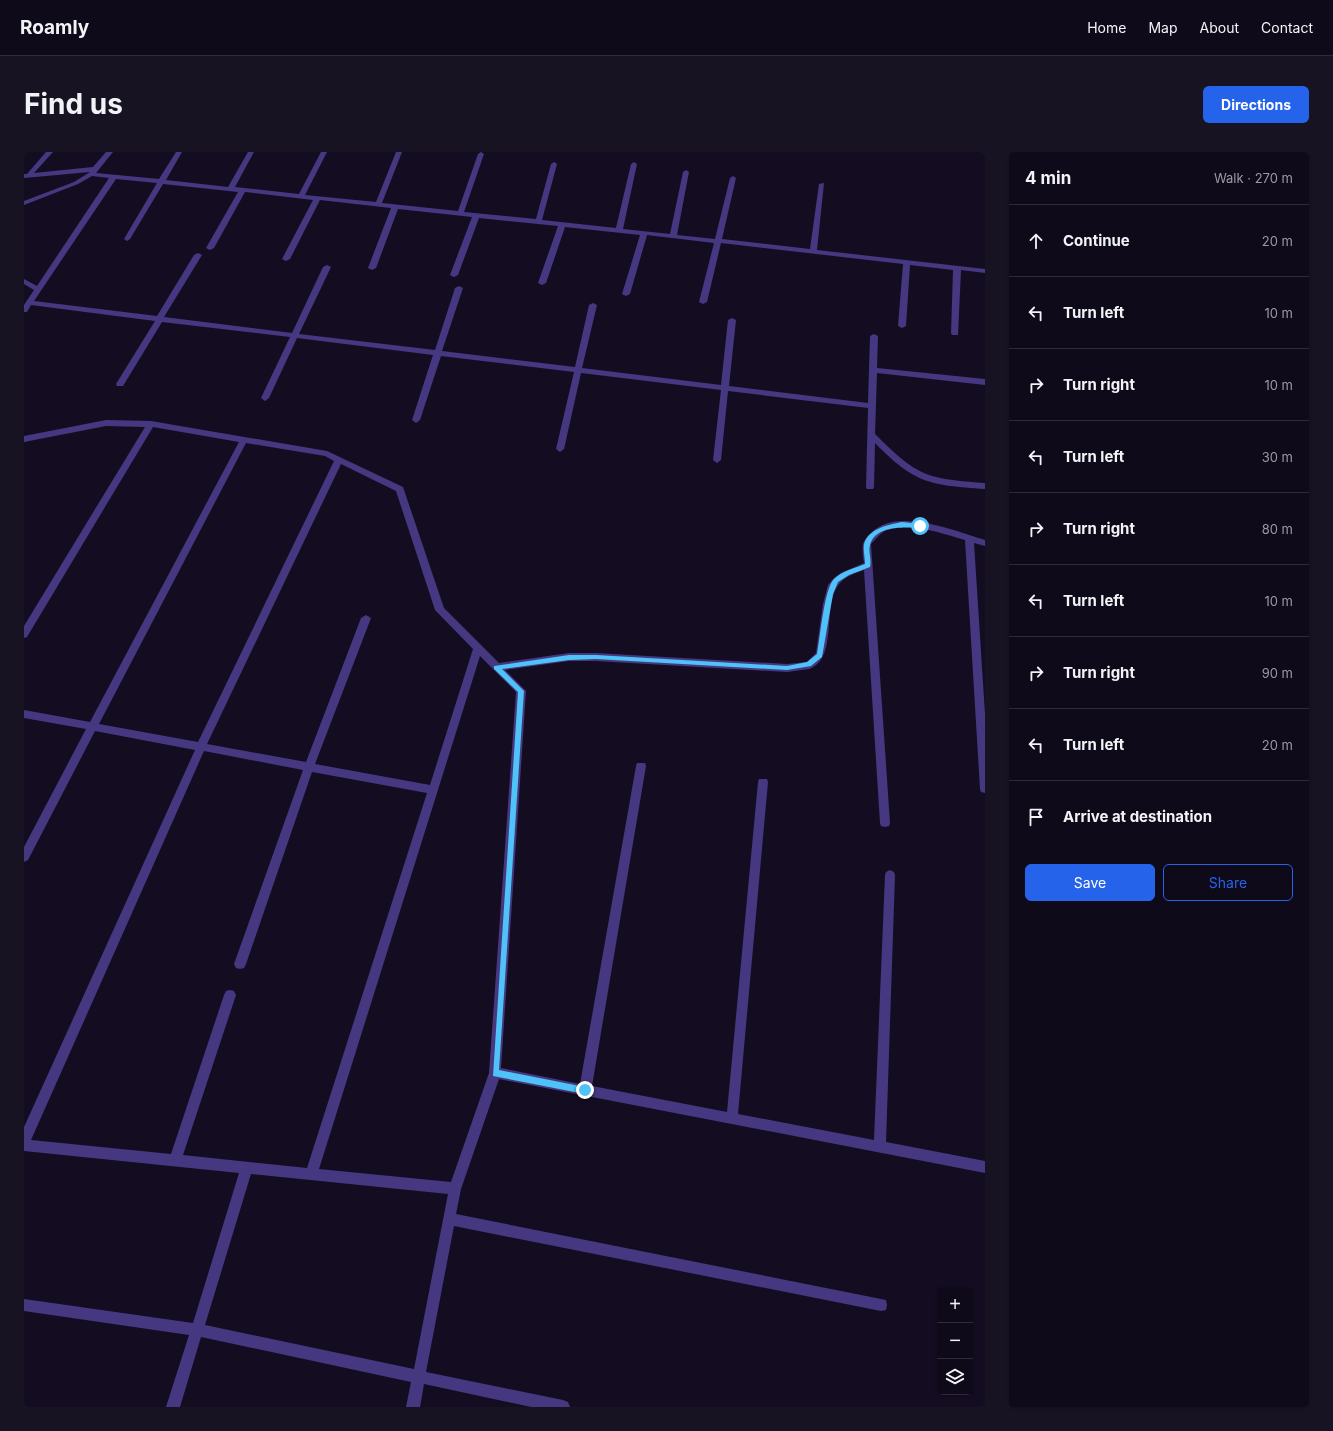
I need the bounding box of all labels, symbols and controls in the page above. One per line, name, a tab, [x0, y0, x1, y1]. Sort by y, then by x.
text: Roamly	[20, 16, 89, 39]
text: Home	[1087, 19, 1126, 36]
text: Map	[1148, 19, 1178, 36]
text: About	[1200, 19, 1239, 36]
text: Contact	[1261, 19, 1313, 36]
button: Directions	[1203, 86, 1309, 123]
text: Find us	[24, 87, 123, 121]
text: 4 min	[1025, 168, 1071, 188]
text: Walk · 270 m	[1214, 170, 1293, 186]
icon: ahead	[1025, 230, 1047, 252]
text: Continue	[1063, 231, 1130, 250]
text: 20 m	[1262, 233, 1293, 249]
icon: left	[1025, 302, 1047, 324]
text: Turn left	[1063, 303, 1124, 322]
text: 10 m	[1264, 305, 1293, 321]
icon: right	[1025, 374, 1047, 396]
text: Turn right	[1063, 375, 1135, 394]
text: 10 m	[1264, 377, 1293, 393]
icon: left	[1025, 446, 1047, 468]
text: Turn left	[1063, 447, 1124, 466]
text: 30 m	[1262, 449, 1293, 465]
route start	[911, 517, 929, 535]
icon: right	[1025, 518, 1047, 540]
text: Turn right	[1063, 519, 1135, 538]
text: 80 m	[1262, 521, 1293, 537]
icon: left	[1025, 590, 1047, 612]
text: Turn left	[1063, 591, 1124, 610]
text: 10 m	[1264, 593, 1293, 609]
icon: right	[1025, 662, 1047, 684]
text: Turn right	[1063, 663, 1135, 682]
text: 90 m	[1262, 665, 1293, 681]
icon: left	[1025, 734, 1047, 756]
text: Turn left	[1063, 735, 1124, 754]
text: 20 m	[1262, 737, 1293, 753]
icon: arrive	[1025, 806, 1047, 828]
text: Arrive at destination	[1063, 807, 1212, 826]
button: Save	[1025, 864, 1155, 901]
button: Share	[1163, 864, 1293, 901]
route end	[576, 1081, 594, 1099]
map controls	[937, 1287, 973, 1395]
button: +	[937, 1287, 973, 1323]
button: −	[937, 1323, 973, 1359]
button: layers	[937, 1359, 973, 1395]

